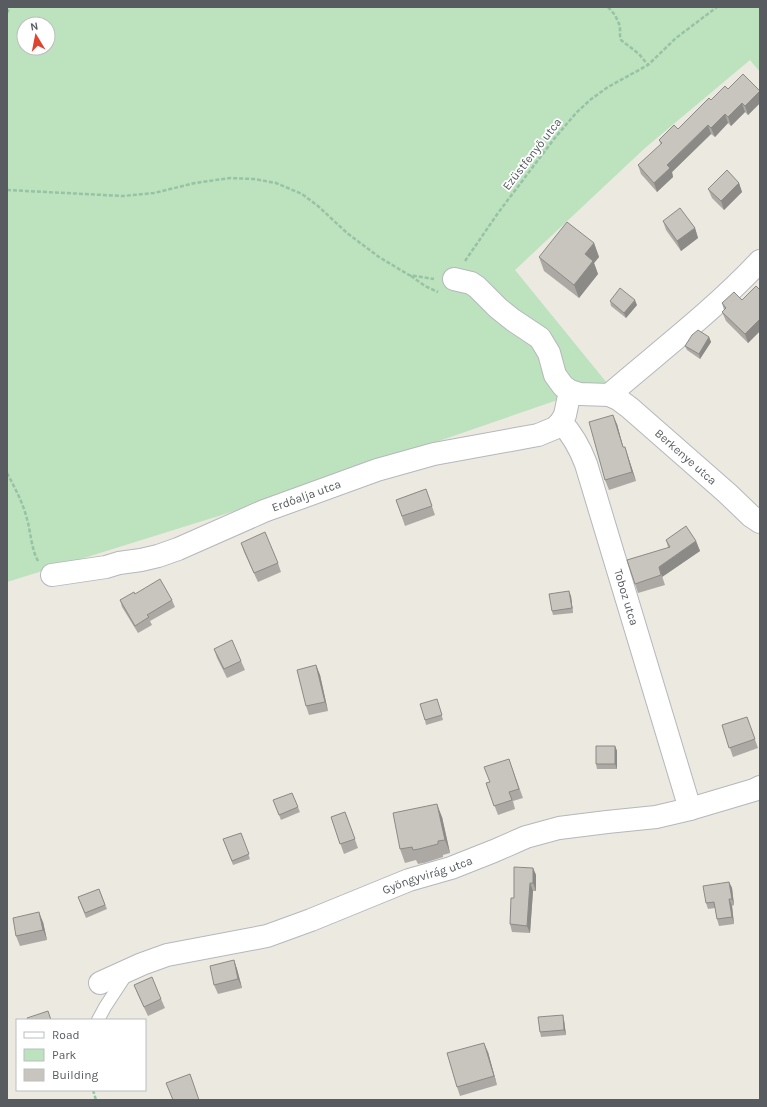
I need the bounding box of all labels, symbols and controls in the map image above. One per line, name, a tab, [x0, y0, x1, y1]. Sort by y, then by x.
north arrow	[16, 16, 56, 56]
text: N	[29, 20, 39, 34]
street label: Ezüstfenyő utca	[500, 115, 564, 193]
street label: Berkenye utca	[652, 426, 719, 488]
street label: Erdőalja utca	[270, 477, 343, 515]
street label: Toboz utca	[611, 567, 641, 627]
street label: Gyöngyvirág utca	[380, 853, 474, 897]
legend	[16, 1019, 146, 1091]
text: Road	[52, 1028, 80, 1042]
text: Park	[52, 1048, 77, 1062]
text: Building	[52, 1068, 99, 1082]

